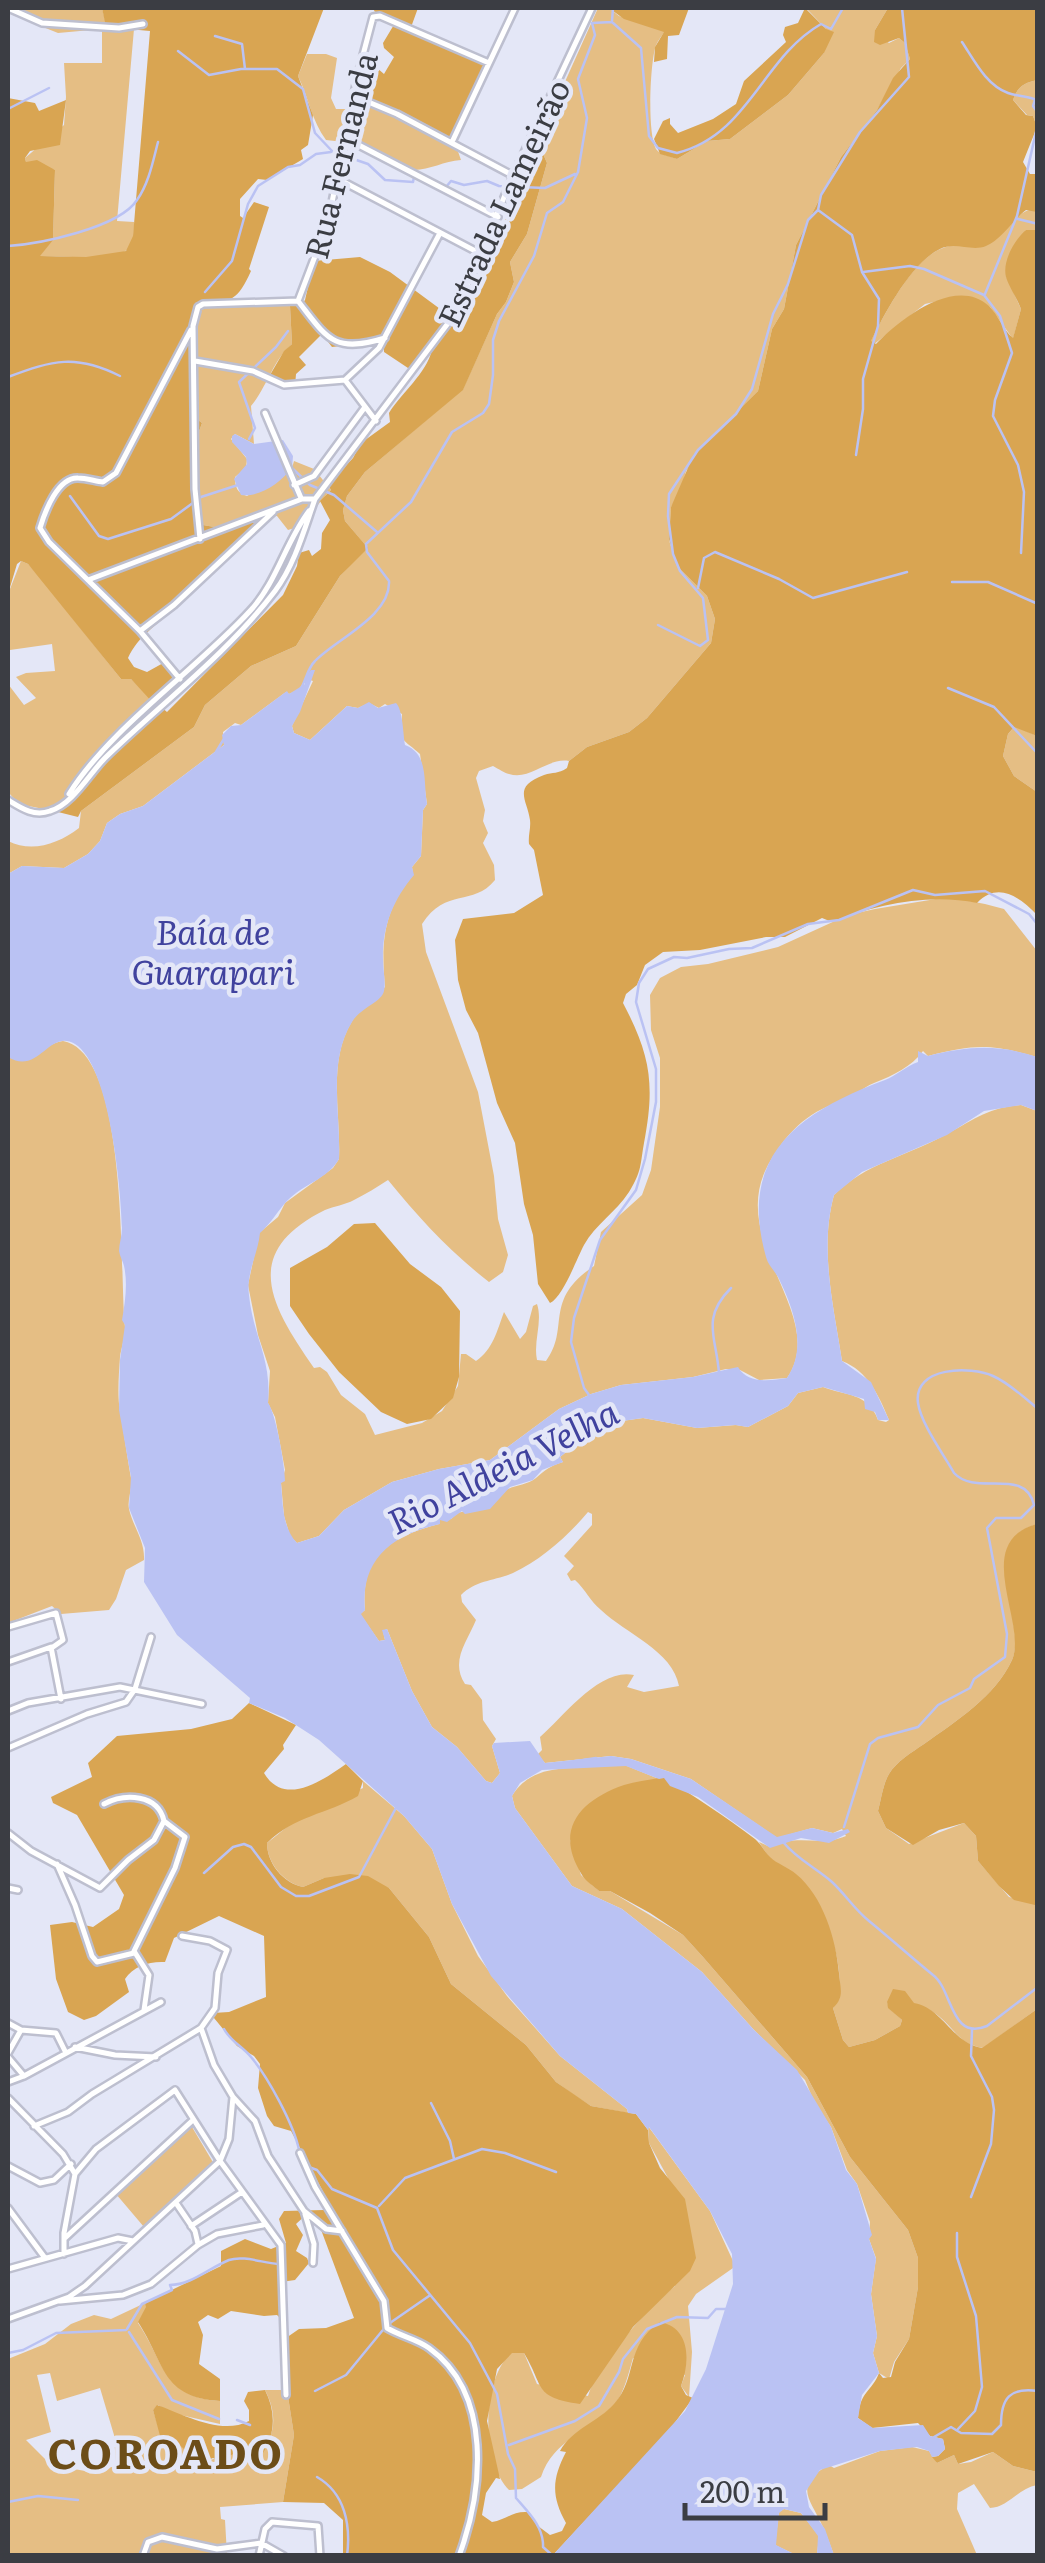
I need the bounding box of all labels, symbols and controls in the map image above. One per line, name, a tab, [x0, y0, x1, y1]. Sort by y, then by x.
street label: Rua Fernanda	[290, 46, 388, 263]
street label: Estrada Lameirão	[423, 70, 581, 334]
water label: Baía de Guarapari	[131, 904, 295, 996]
water label: Rio Aldeia Velha	[377, 1384, 627, 1546]
district label: COROADO	[48, 2420, 284, 2482]
scale bar	[685, 2458, 825, 2520]
text: 200 m	[700, 2468, 785, 2512]

